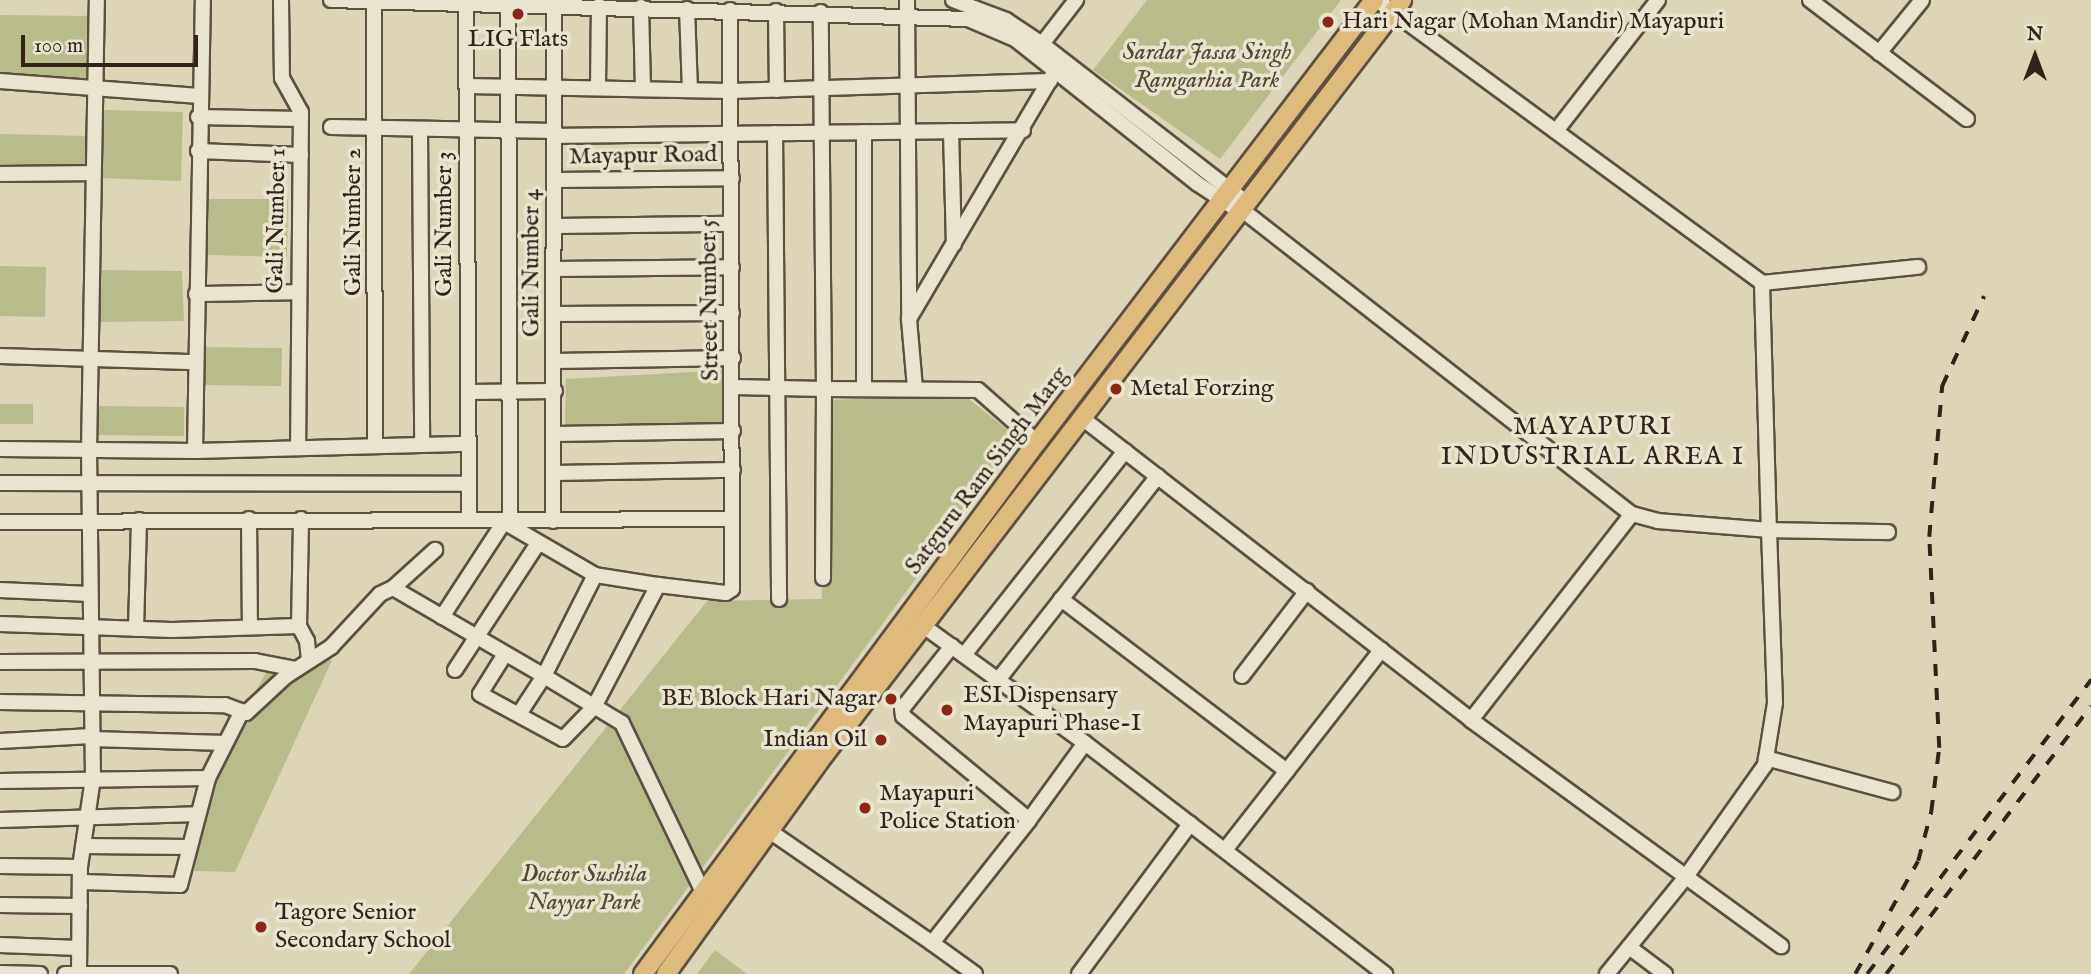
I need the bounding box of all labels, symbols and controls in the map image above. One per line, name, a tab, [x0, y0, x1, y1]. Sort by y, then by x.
marker: LIG Flats	[510, 6, 526, 22]
place label: Hari Nagar (Mohan Mandir) Mayapuri	[1342, 8, 1724, 36]
marker: Hari Nagar (Mohan Mandir) Mayapuri	[1320, 14, 1336, 30]
scale bar	[24, 21, 201, 65]
north arrow	[2000, 21, 2070, 91]
text: N	[2027, 23, 2043, 47]
place label: LIG Flats	[468, 26, 568, 54]
text: 100 m	[34, 33, 83, 60]
park label: Sardar Jassa Singh Ramgarhia Park	[1123, 39, 1291, 95]
street label: Mayapur Road	[569, 140, 717, 172]
street label: Gali Number 1	[261, 148, 293, 294]
street label: Gali Number 2	[340, 148, 368, 296]
street label: Gali Number 3	[431, 151, 459, 297]
street label: Gali Number 4	[518, 189, 546, 337]
street label: Street Number 5	[694, 219, 726, 381]
street label: Satguru Ram Singh Marg	[900, 362, 1074, 580]
place label: Metal Forzing	[1130, 375, 1274, 403]
marker: Metal Forzing	[1108, 381, 1124, 397]
district label: MAYAPURI INDUSTRIAL AREA I	[1443, 411, 1743, 472]
place label: ESI Dispensary Mayapuri Phase-I	[963, 682, 1141, 738]
place label: BE Block Hari Nagar	[661, 685, 877, 713]
marker: BE Block Hari Nagar	[883, 691, 899, 707]
marker: ESI Dispensary Mayapuri Phase-I	[937, 700, 957, 720]
place label: Indian Oil	[763, 726, 867, 754]
marker: Indian Oil	[873, 732, 889, 748]
place label: Mayapuri Police Station	[879, 780, 1016, 836]
marker: Mayapuri Police Station	[857, 800, 873, 816]
park label: Doctor Sushila Nayyar Park	[521, 861, 647, 917]
place label: Tagore Senior Secondary School	[275, 899, 451, 955]
marker: Tagore Senior Secondary School	[253, 919, 269, 935]

